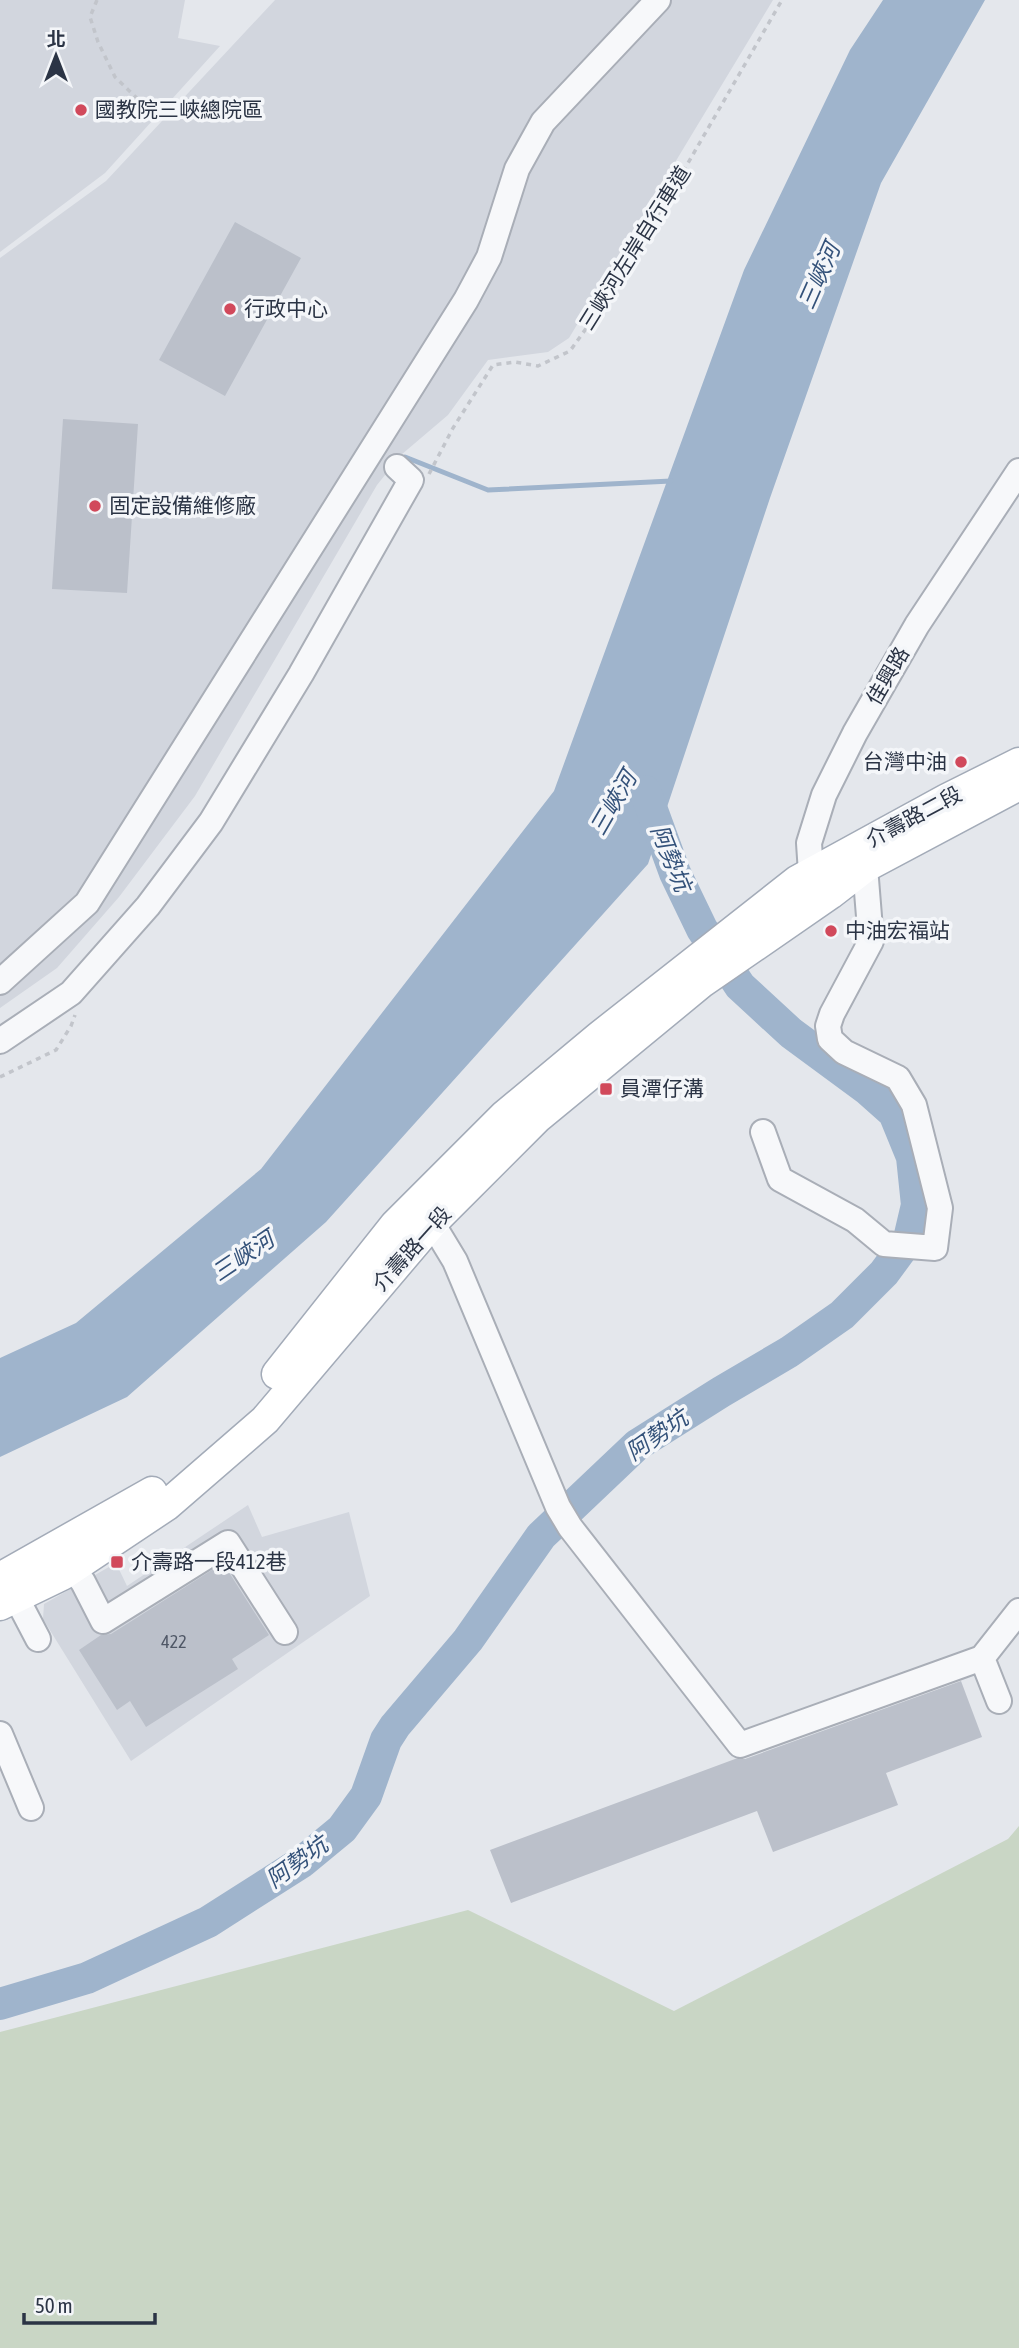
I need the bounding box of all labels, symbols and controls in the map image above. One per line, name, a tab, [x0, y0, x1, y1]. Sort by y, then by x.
north arrow	[21, 21, 91, 91]
text: 北	[46, 28, 66, 50]
place label: 國教院三峽總院區	[95, 97, 263, 121]
marker: 國教院三峽總院區	[73, 102, 89, 118]
street label: 三峽河左岸自行車道	[574, 161, 694, 334]
water label: 三峽河	[793, 236, 847, 313]
place label: 行政中心	[244, 296, 328, 320]
marker: 行政中心	[222, 301, 238, 317]
place label: 固定設備維修廠	[109, 493, 256, 517]
marker: 固定設備維修廠	[87, 498, 103, 514]
street label: 佳興路	[861, 642, 913, 709]
place label: 台灣中油	[863, 749, 947, 773]
marker: 台灣中油	[953, 754, 969, 770]
water label: 三峽河	[584, 763, 644, 839]
street label: 介壽路二段	[862, 781, 966, 851]
water label: 阿勢坑	[646, 821, 697, 898]
place label: 中油宏福站	[845, 918, 950, 942]
marker: 中油宏福站	[823, 923, 839, 939]
place label: 員潭仔溝	[620, 1076, 704, 1100]
marker: 員潭仔溝	[598, 1081, 614, 1097]
street label: 介壽路一段	[367, 1201, 455, 1295]
water label: 三峽河	[207, 1224, 282, 1286]
water label: 阿勢坑	[621, 1403, 695, 1465]
place label: 介壽路一段412巷	[131, 1549, 287, 1573]
marker: 介壽路一段412巷	[109, 1554, 125, 1570]
house number: 422	[161, 1631, 187, 1652]
water label: 阿勢坑	[261, 1829, 335, 1893]
scale bar	[24, 2282, 156, 2326]
text: 50 m	[35, 2293, 73, 2317]

